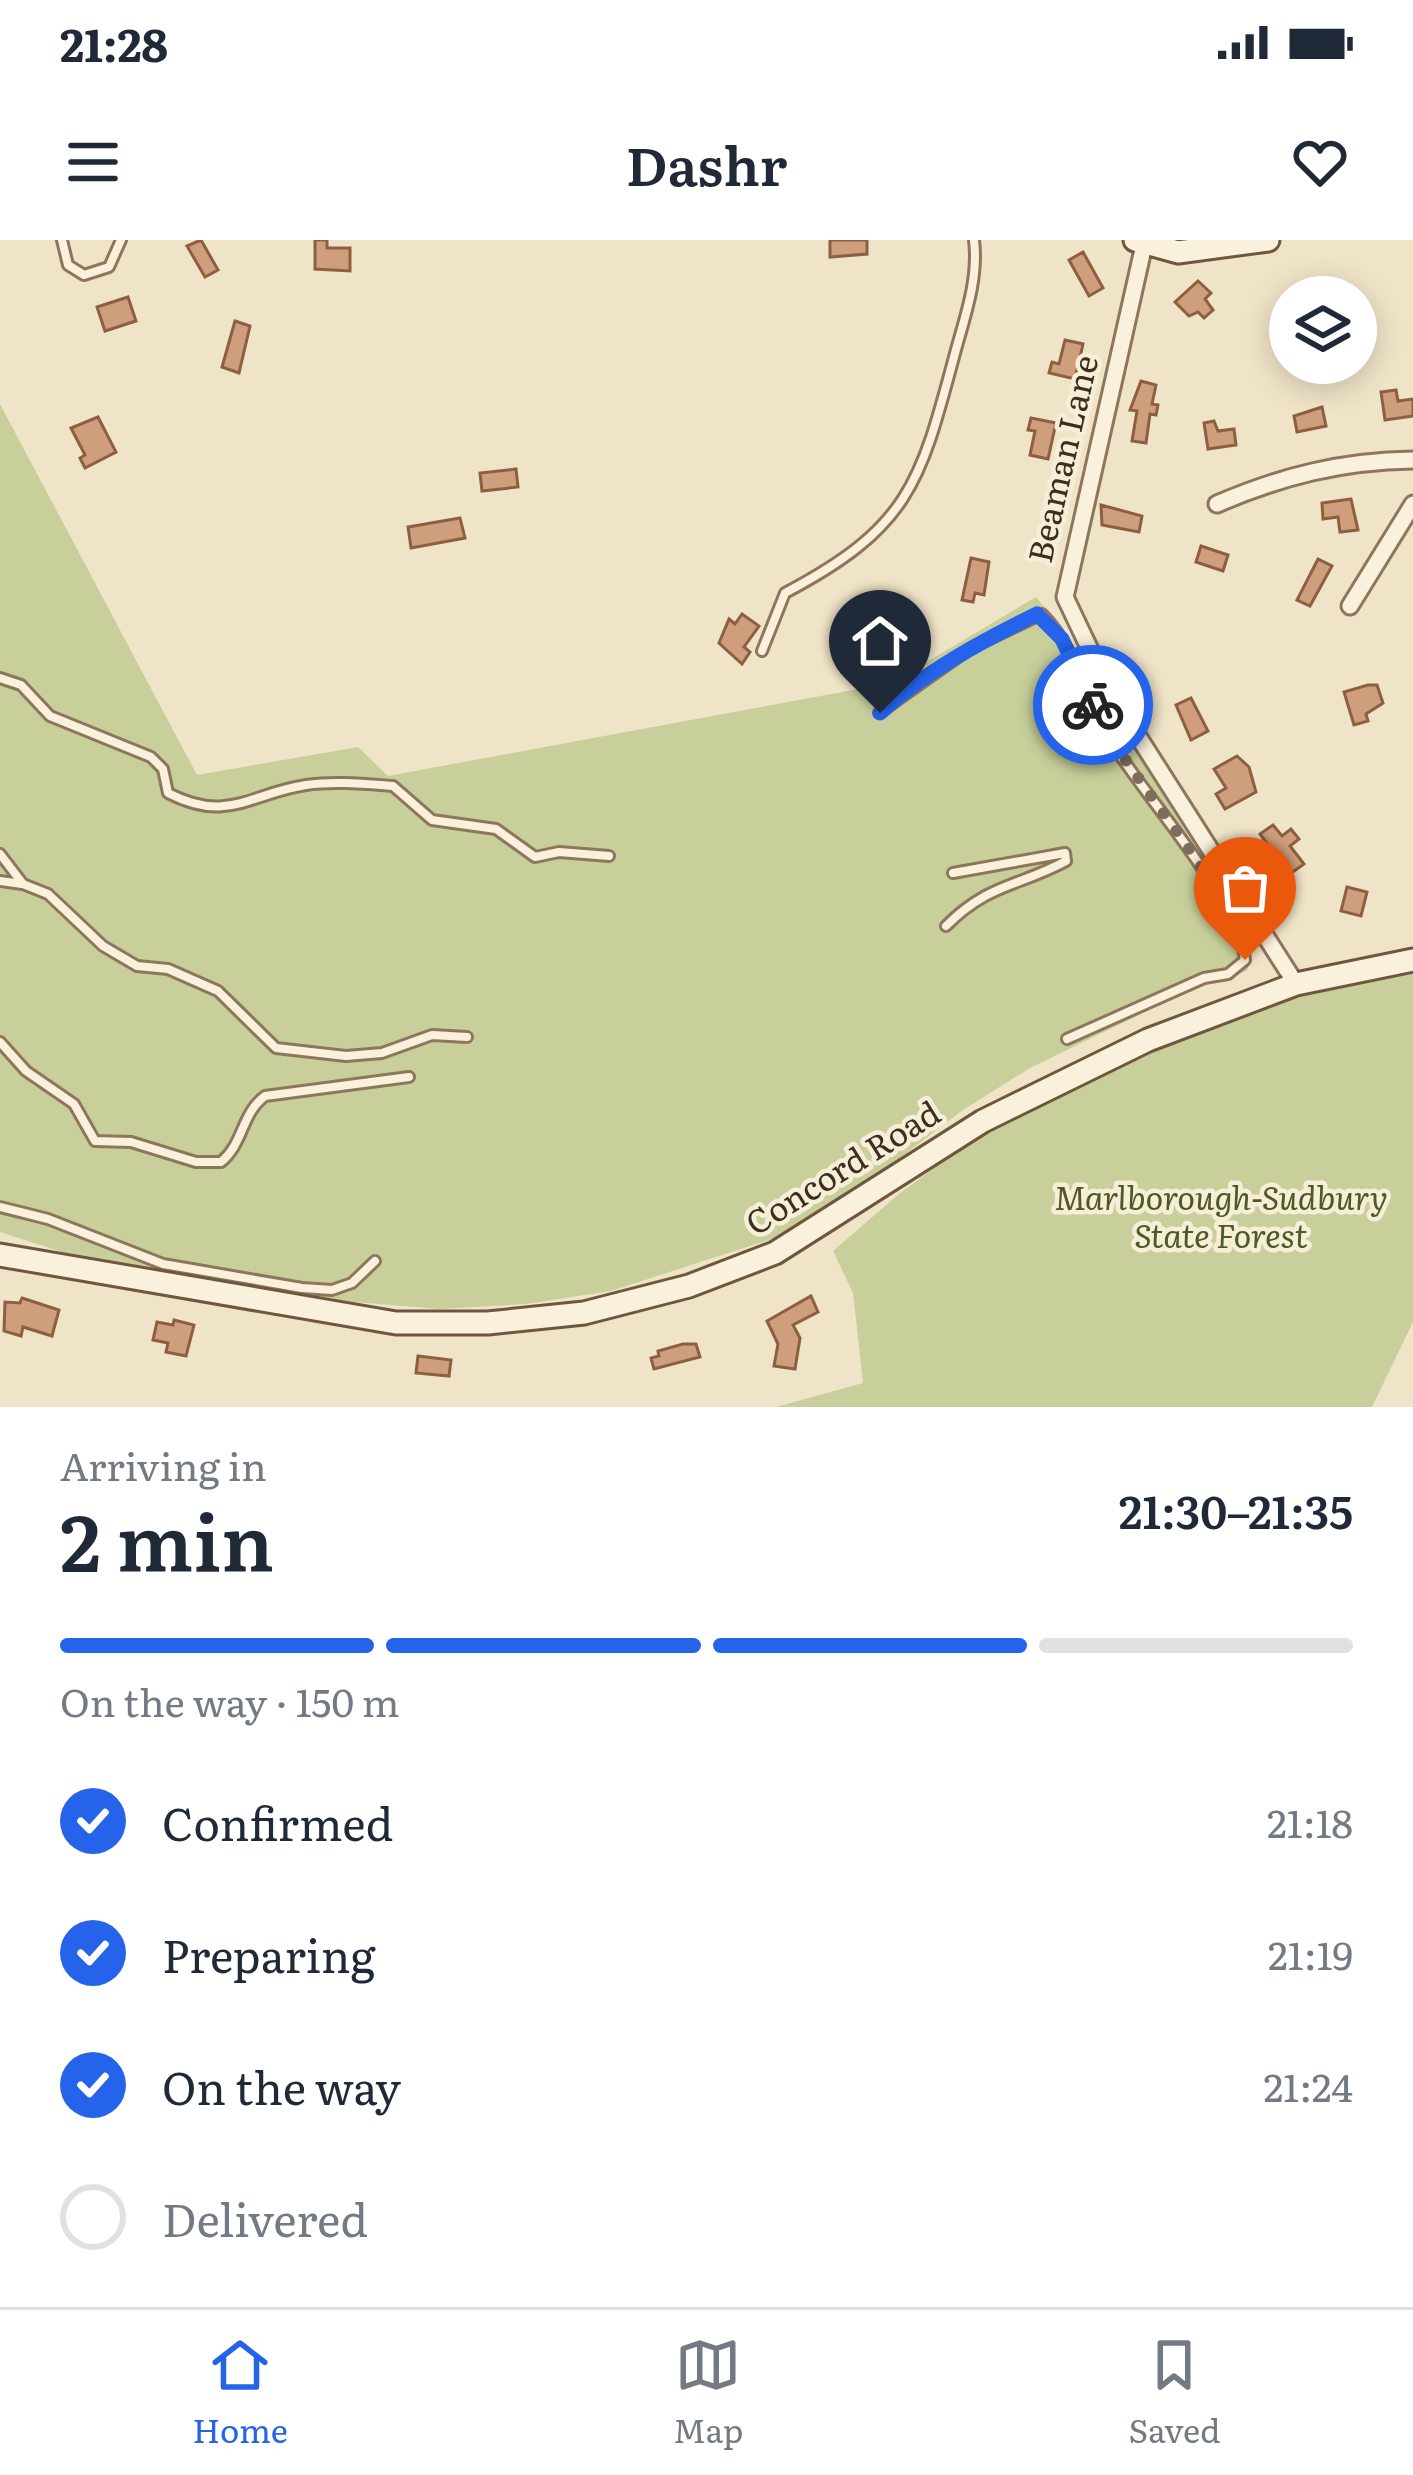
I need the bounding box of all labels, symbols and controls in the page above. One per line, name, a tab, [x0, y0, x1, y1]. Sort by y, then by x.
text: 21:28	[60, 9, 168, 76]
text: Dashr	[626, 122, 787, 203]
icon: menu	[60, 129, 126, 195]
icon: heart	[1287, 129, 1353, 195]
map controls	[1269, 276, 1377, 384]
button: layers	[1269, 276, 1377, 384]
street label: Beaman Lane	[1013, 350, 1108, 567]
pin	[829, 590, 931, 713]
icon: home	[847, 608, 913, 674]
courier	[1033, 645, 1153, 765]
icon: bike	[1060, 672, 1126, 738]
pin	[1194, 837, 1296, 960]
icon: bag	[1212, 855, 1278, 921]
street label: Concord Road	[735, 1087, 948, 1245]
park label: Marlborough-Sudbury State Forest	[1054, 1171, 1388, 1258]
text: Arriving in	[60, 1435, 267, 1493]
text: 21:30–21:35	[1119, 1476, 1353, 1543]
text: 2 min	[60, 1480, 274, 1596]
text: On the way · 150 m	[60, 1671, 400, 1729]
icon: check	[60, 1788, 126, 1854]
text: Confirmed	[162, 1788, 393, 1855]
text: 21:18	[1267, 1792, 1353, 1850]
icon: check	[60, 1920, 126, 1986]
text: Preparing	[162, 1920, 376, 1987]
text: 21:19	[1268, 1924, 1353, 1982]
icon: check	[60, 2052, 126, 2118]
text: On the way	[162, 2052, 401, 2119]
text: 21:24	[1263, 2056, 1353, 2114]
text: Delivered	[162, 2184, 368, 2251]
tab: Home	[193, 2332, 288, 2453]
tab: Map	[673, 2332, 743, 2453]
tab: Saved	[1129, 2332, 1220, 2453]

